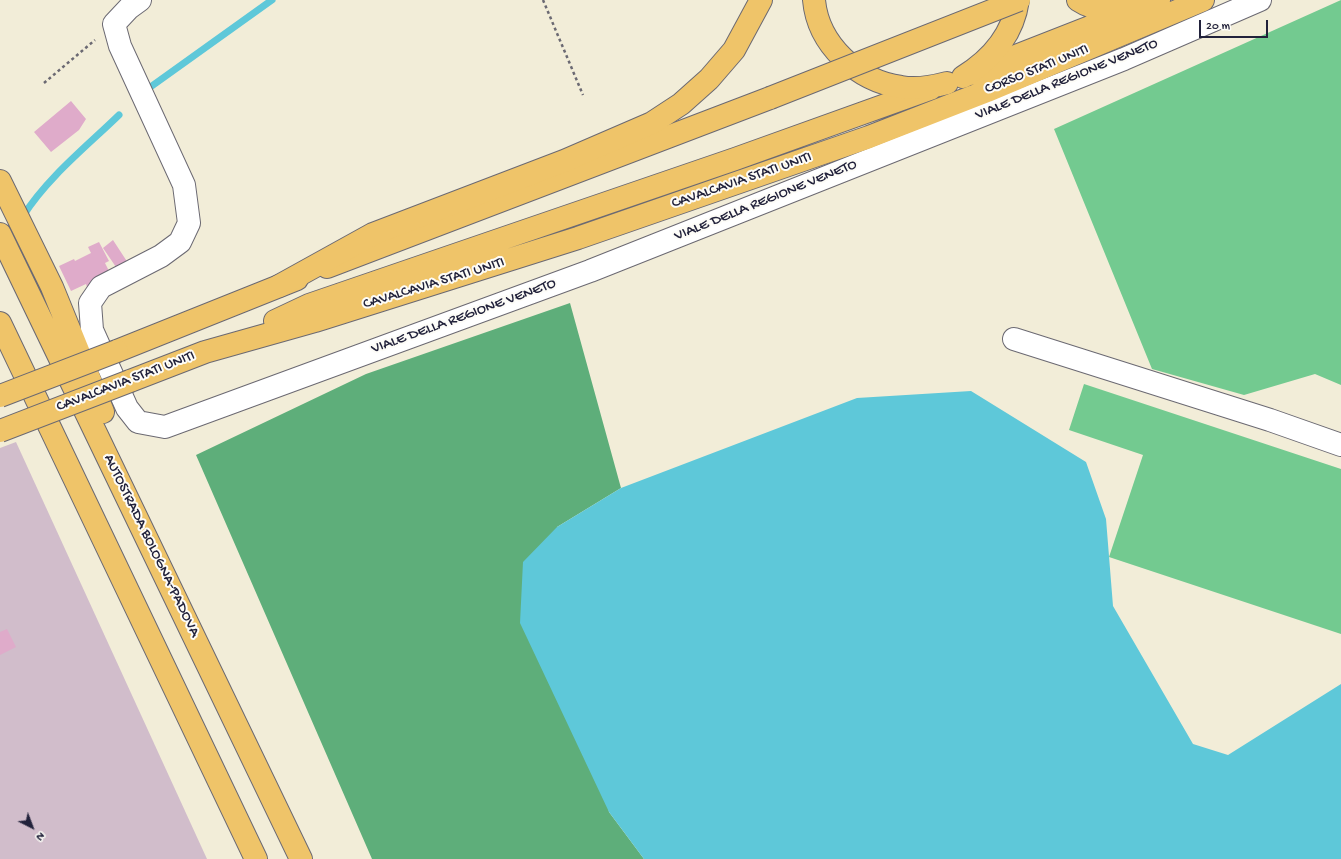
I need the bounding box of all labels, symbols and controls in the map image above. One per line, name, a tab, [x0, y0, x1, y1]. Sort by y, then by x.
scale bar	[1201, 12, 1270, 38]
text: 20 m	[1206, 20, 1230, 34]
street label: VIALE DELLA REGIONE VENETO	[973, 35, 1161, 125]
street label: CORSO STATI UNITI	[982, 41, 1092, 99]
street label: CAVALCAVIA STATI UNITI	[670, 149, 814, 213]
street label: VIALE DELLA REGIONE VENETO	[672, 156, 860, 246]
street label: CAVALCAVIA STATI UNITI	[361, 254, 507, 314]
street label: VIALE DELLA REGIONE VENETO	[369, 275, 559, 359]
street label: CAVALCAVIA STATI UNITI	[54, 347, 198, 417]
street label: AUTOSTRADA BOLOGNA-PADOVA	[99, 452, 203, 640]
north arrow	[12, 807, 52, 847]
text: N	[33, 829, 47, 843]

